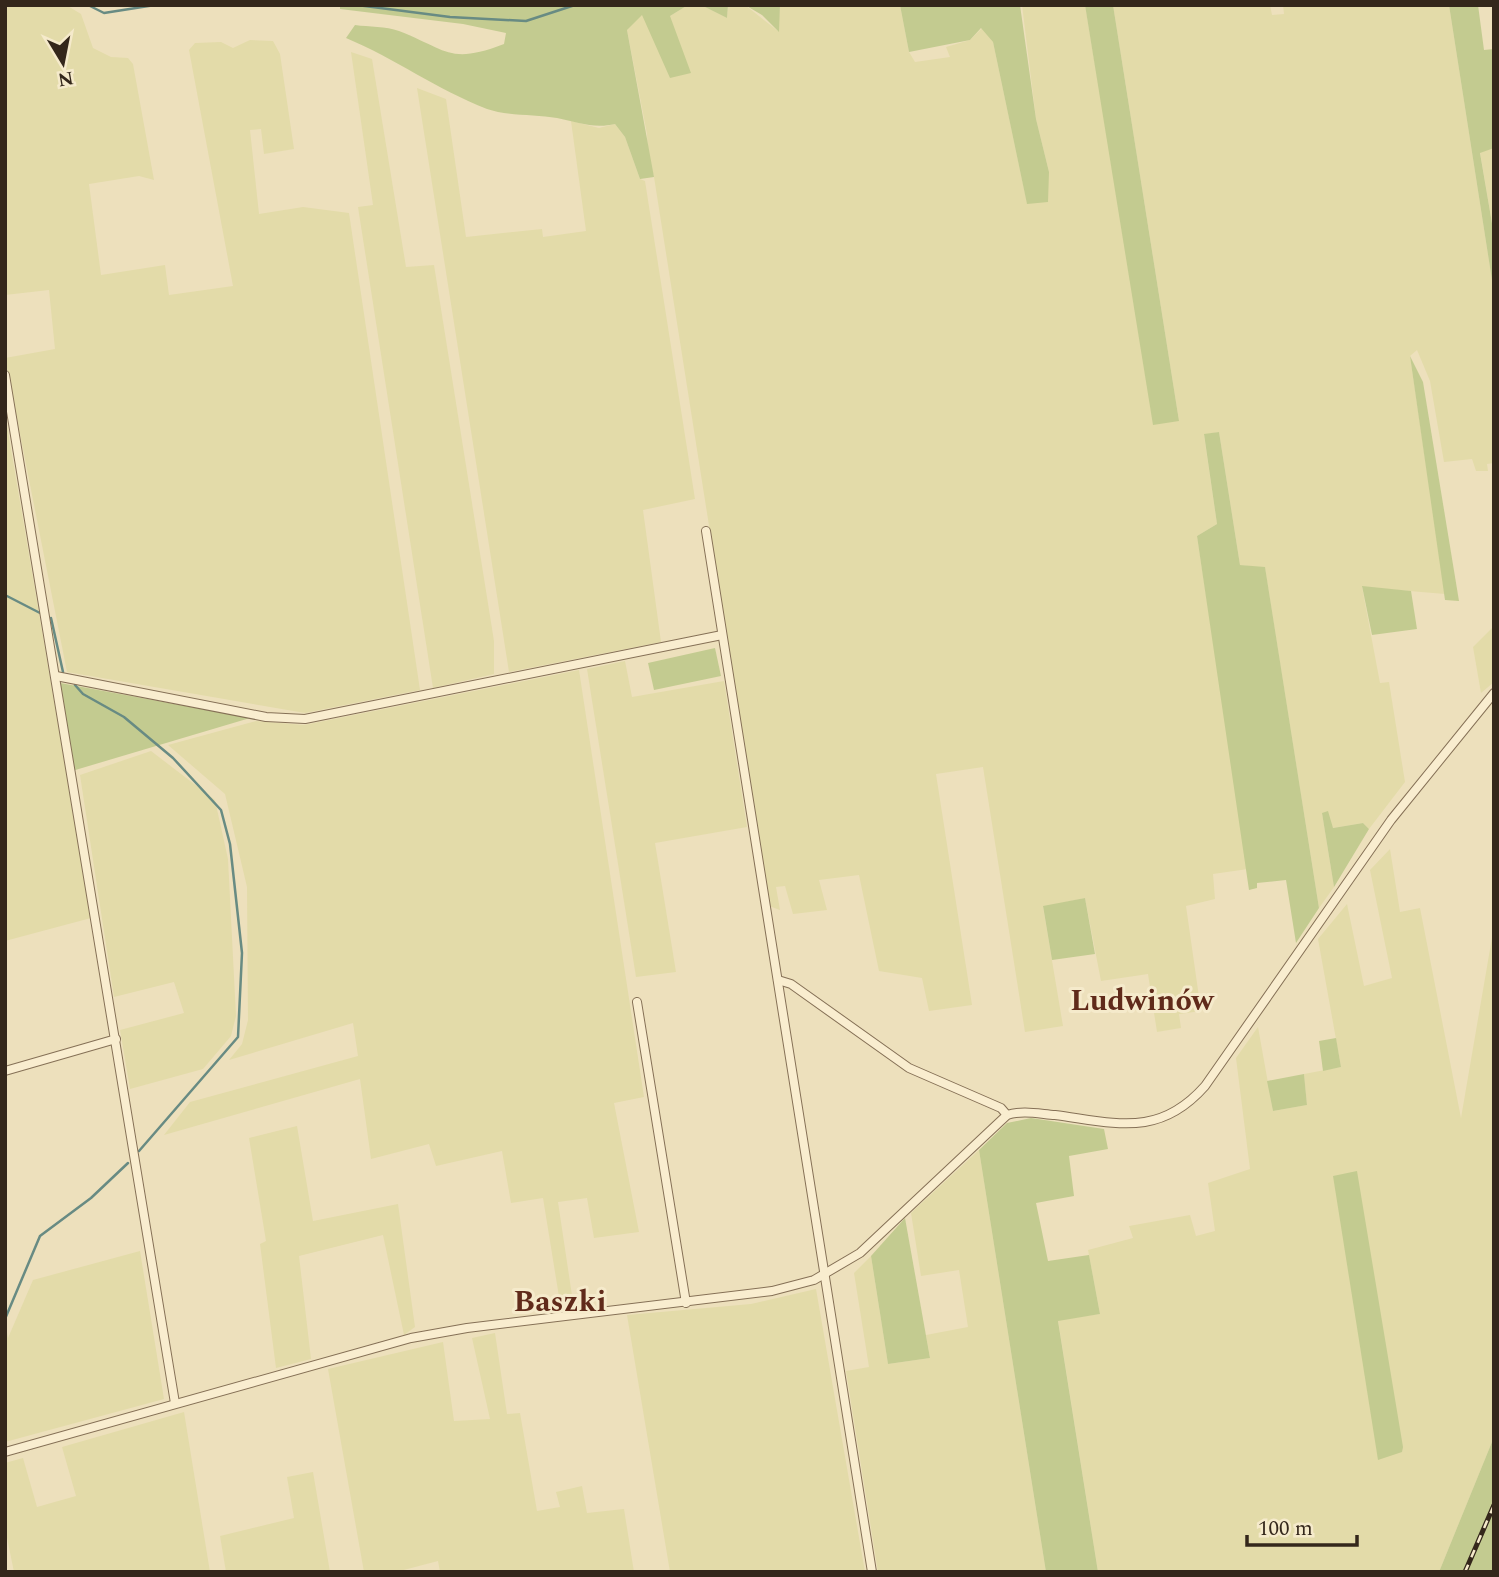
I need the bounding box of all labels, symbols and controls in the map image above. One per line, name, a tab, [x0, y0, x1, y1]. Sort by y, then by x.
north arrow	[28, 28, 98, 98]
text: N	[56, 63, 76, 94]
district label: Ludwinów	[1070, 978, 1215, 1024]
district label: Baszki	[514, 1279, 606, 1325]
scale bar	[1247, 1504, 1357, 1548]
text: 100 m	[1258, 1513, 1313, 1545]

